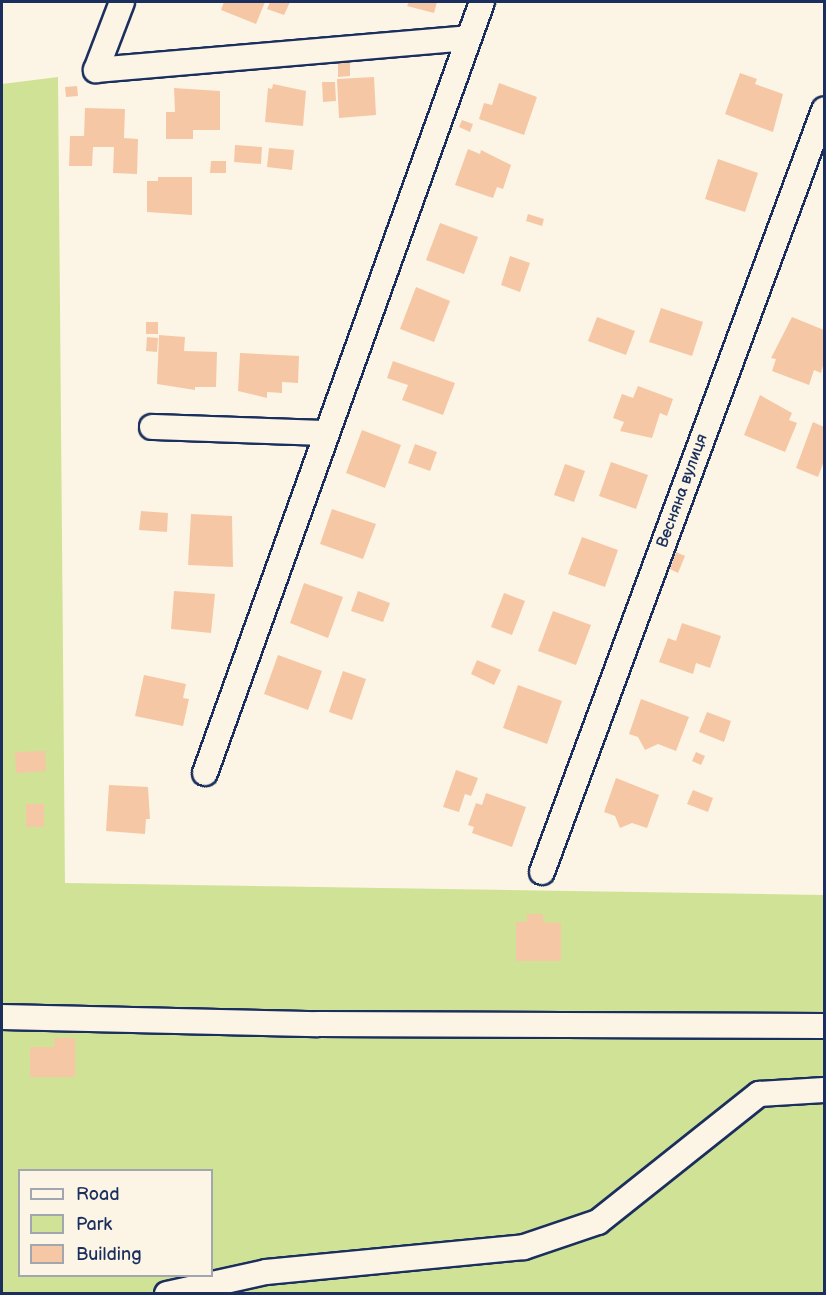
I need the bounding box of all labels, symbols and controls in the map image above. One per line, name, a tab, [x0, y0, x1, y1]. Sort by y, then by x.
street label: Весняна вулиця	[653, 431, 713, 551]
legend	[18, 1169, 213, 1277]
text: Road	[76, 1184, 120, 1205]
text: Park	[76, 1214, 112, 1235]
text: Building	[76, 1244, 142, 1265]

